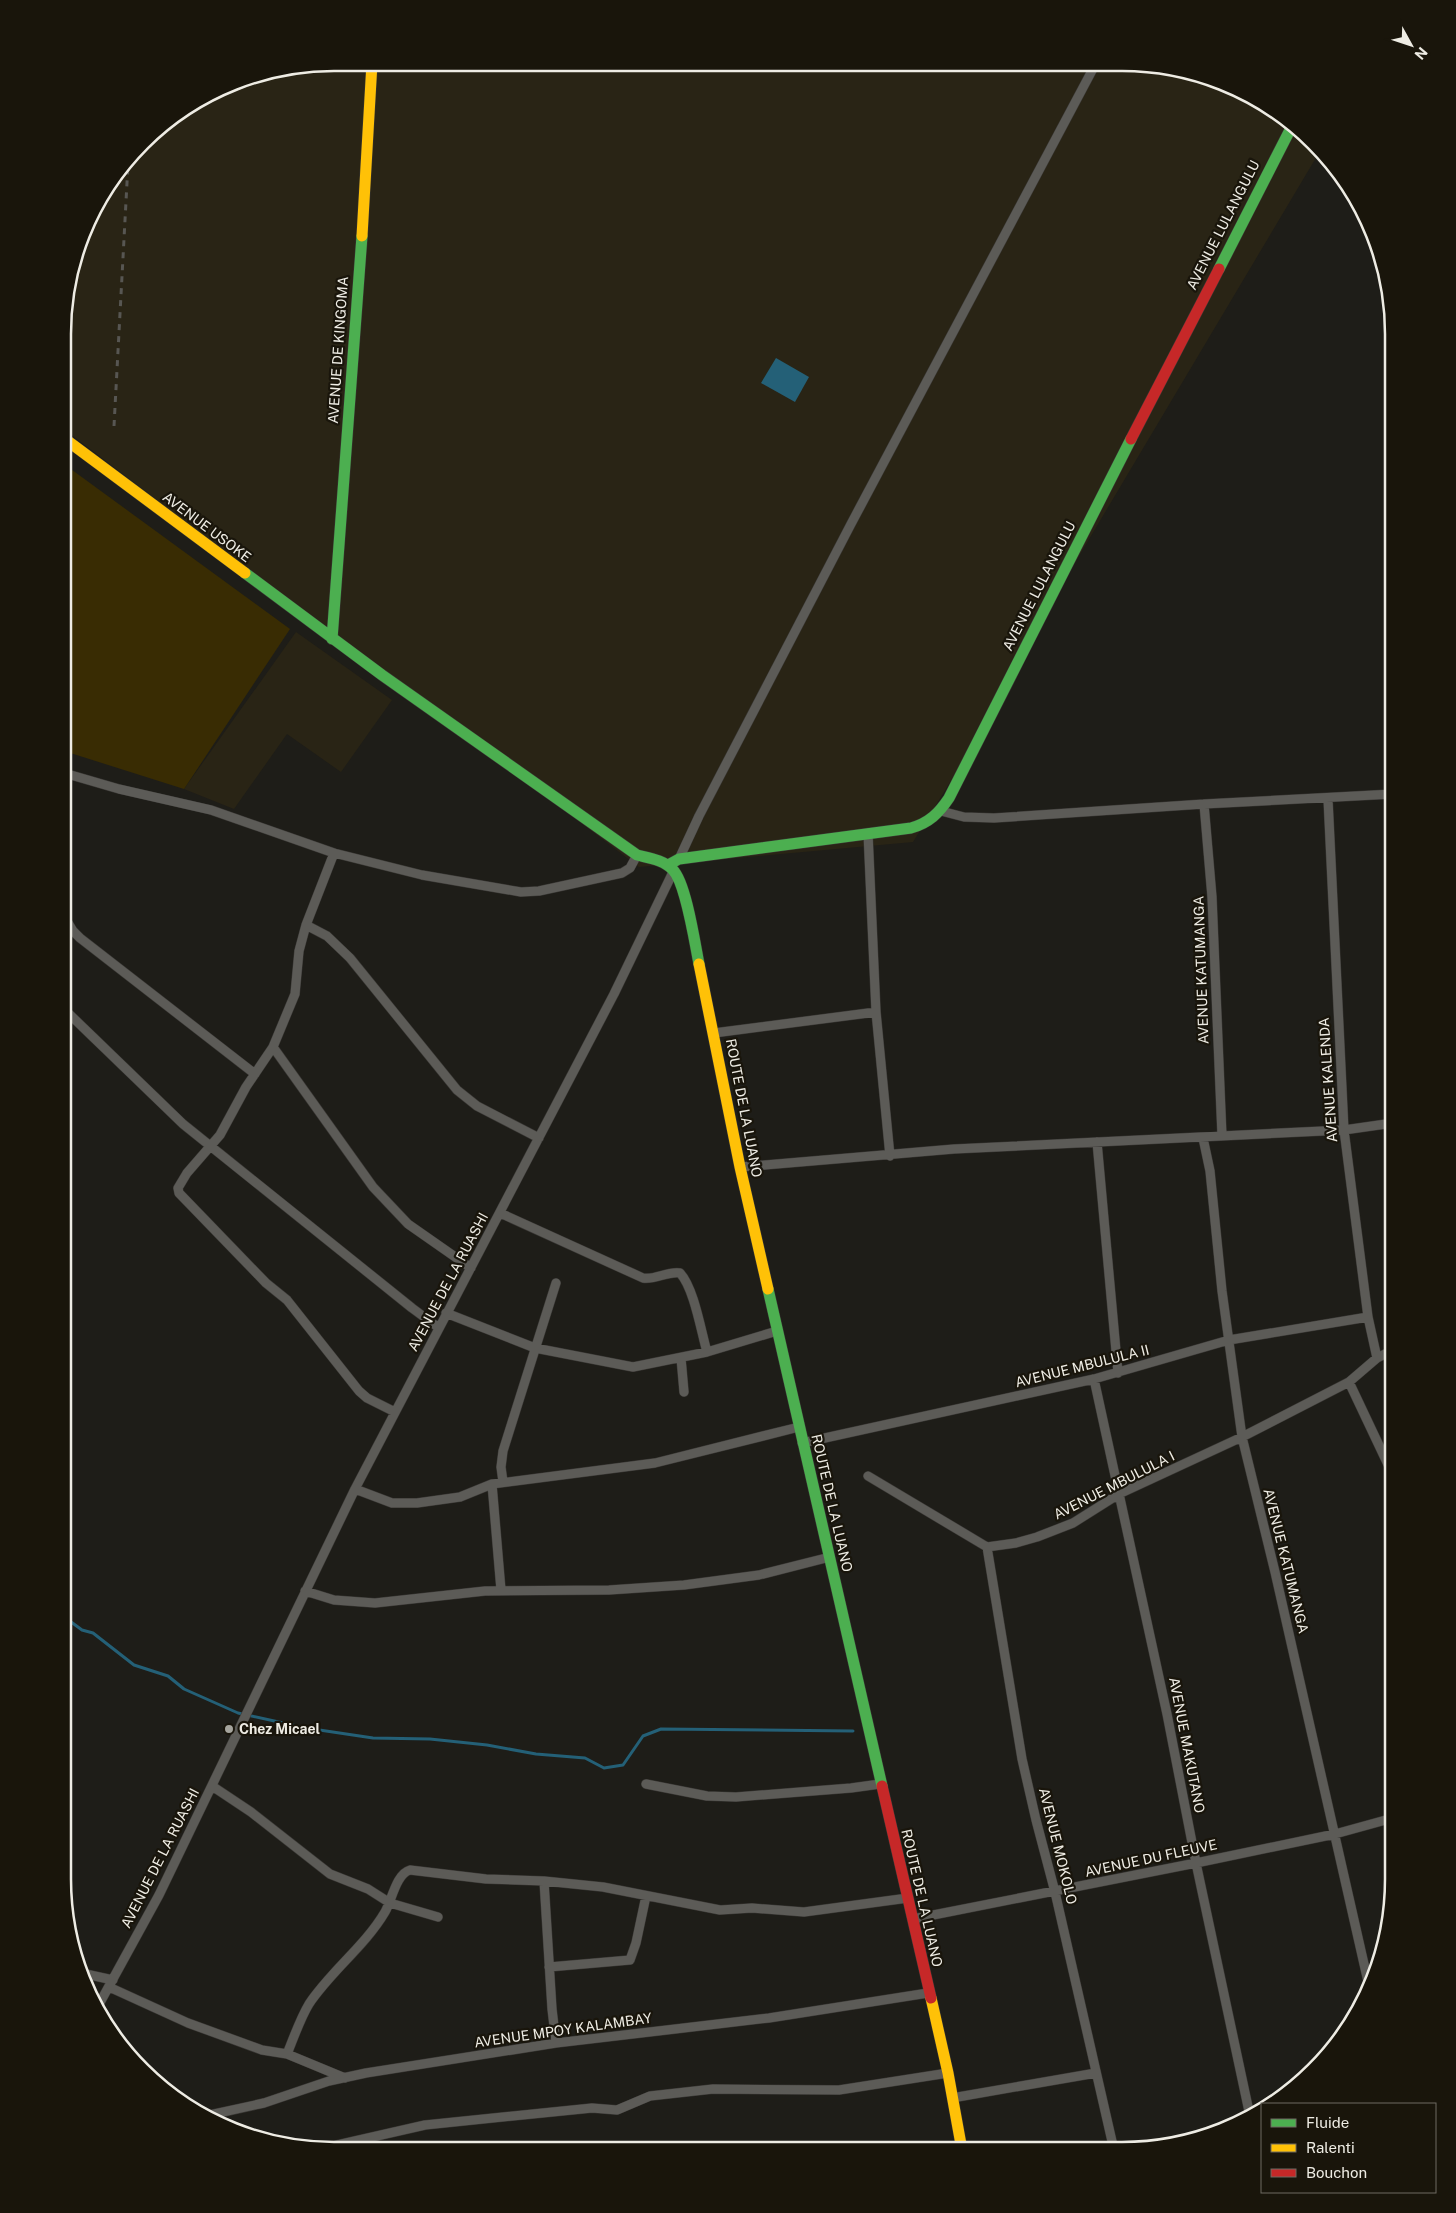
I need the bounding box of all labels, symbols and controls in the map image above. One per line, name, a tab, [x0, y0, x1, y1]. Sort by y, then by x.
north arrow	[1386, 20, 1436, 70]
text: N	[1411, 44, 1431, 63]
street label: AVENUE LULANGULU	[1183, 158, 1263, 292]
street label: AVENUE DE KINGOMA	[325, 276, 351, 424]
street label: AVENUE USOKE	[160, 489, 254, 565]
street label: AVENUE LULANGULU	[999, 519, 1079, 653]
street label: AVENUE KATUMANGA	[1190, 895, 1212, 1045]
street label: AVENUE KALENDA	[1316, 1017, 1340, 1143]
street label: ROUTE DE LA LUANO	[723, 1037, 765, 1179]
street label: AVENUE DE LA RUASHI	[405, 1210, 491, 1354]
street label: AVENUE MBULULA II	[1013, 1342, 1151, 1390]
street label: ROUTE DE LA LUANO	[808, 1433, 856, 1573]
street label: AVENUE MBULULA I	[1051, 1448, 1177, 1522]
street label: AVENUE KATUMANGA	[1260, 1487, 1312, 1635]
street label: AVENUE MAKUTANO	[1166, 1676, 1208, 1814]
place label: Chez Micael	[239, 1721, 321, 1737]
marker: Chez Micael	[223, 1723, 235, 1735]
street label: AVENUE DE LA RUASHI	[118, 1785, 202, 1931]
street label: AVENUE MOKOLO	[1036, 1786, 1080, 1906]
street label: ROUTE DE LA LUANO	[898, 1828, 946, 1968]
street label: AVENUE DU FLEUVE	[1083, 1836, 1219, 1880]
street label: AVENUE MPOY KALAMBAY	[473, 2010, 653, 2050]
legend	[1261, 2103, 1436, 2193]
text: Fluide	[1306, 2114, 1349, 2131]
text: Ralenti	[1306, 2139, 1355, 2156]
text: Bouchon	[1306, 2164, 1367, 2181]

